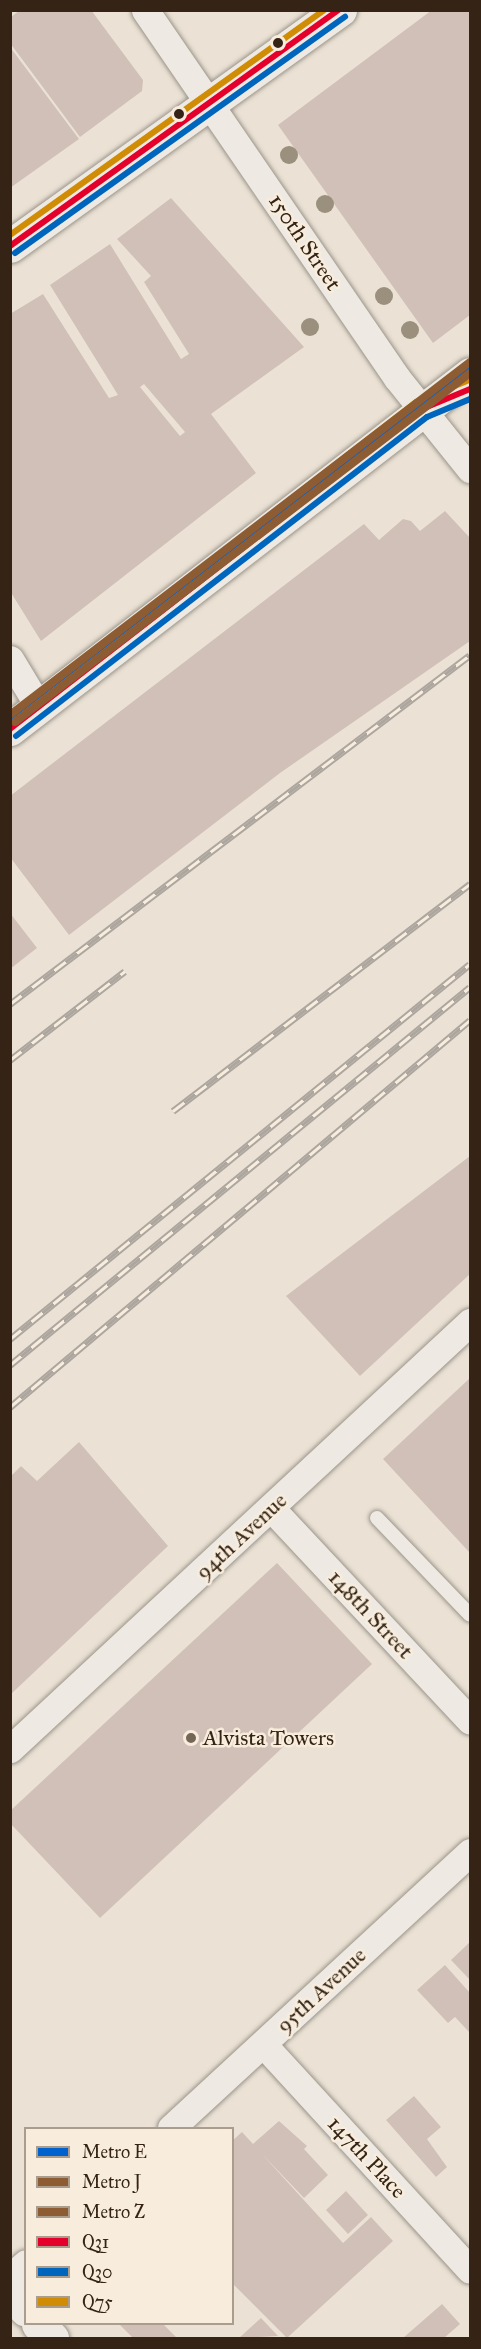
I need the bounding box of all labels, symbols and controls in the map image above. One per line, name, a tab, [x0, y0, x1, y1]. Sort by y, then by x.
unlabelled marker	[272, 37, 284, 49]
unlabelled marker	[173, 108, 185, 120]
street label: 150th Street	[263, 189, 347, 295]
street label: 94th Avenue	[190, 1487, 292, 1585]
street label: 148th Street	[323, 1564, 419, 1664]
place label: Alvista Towers	[203, 1725, 334, 1751]
marker: Alvista Towers	[184, 1731, 198, 1745]
street label: 95th Avenue	[271, 1942, 371, 2038]
street label: 147th Place	[322, 2110, 412, 2204]
legend	[24, 2127, 234, 2325]
text: Metro E	[82, 2141, 147, 2163]
text: Metro J	[82, 2171, 141, 2193]
text: Metro Z	[82, 2201, 145, 2223]
text: Q31	[82, 2231, 109, 2253]
text: Q30	[82, 2261, 112, 2283]
text: Q75	[82, 2291, 113, 2313]

